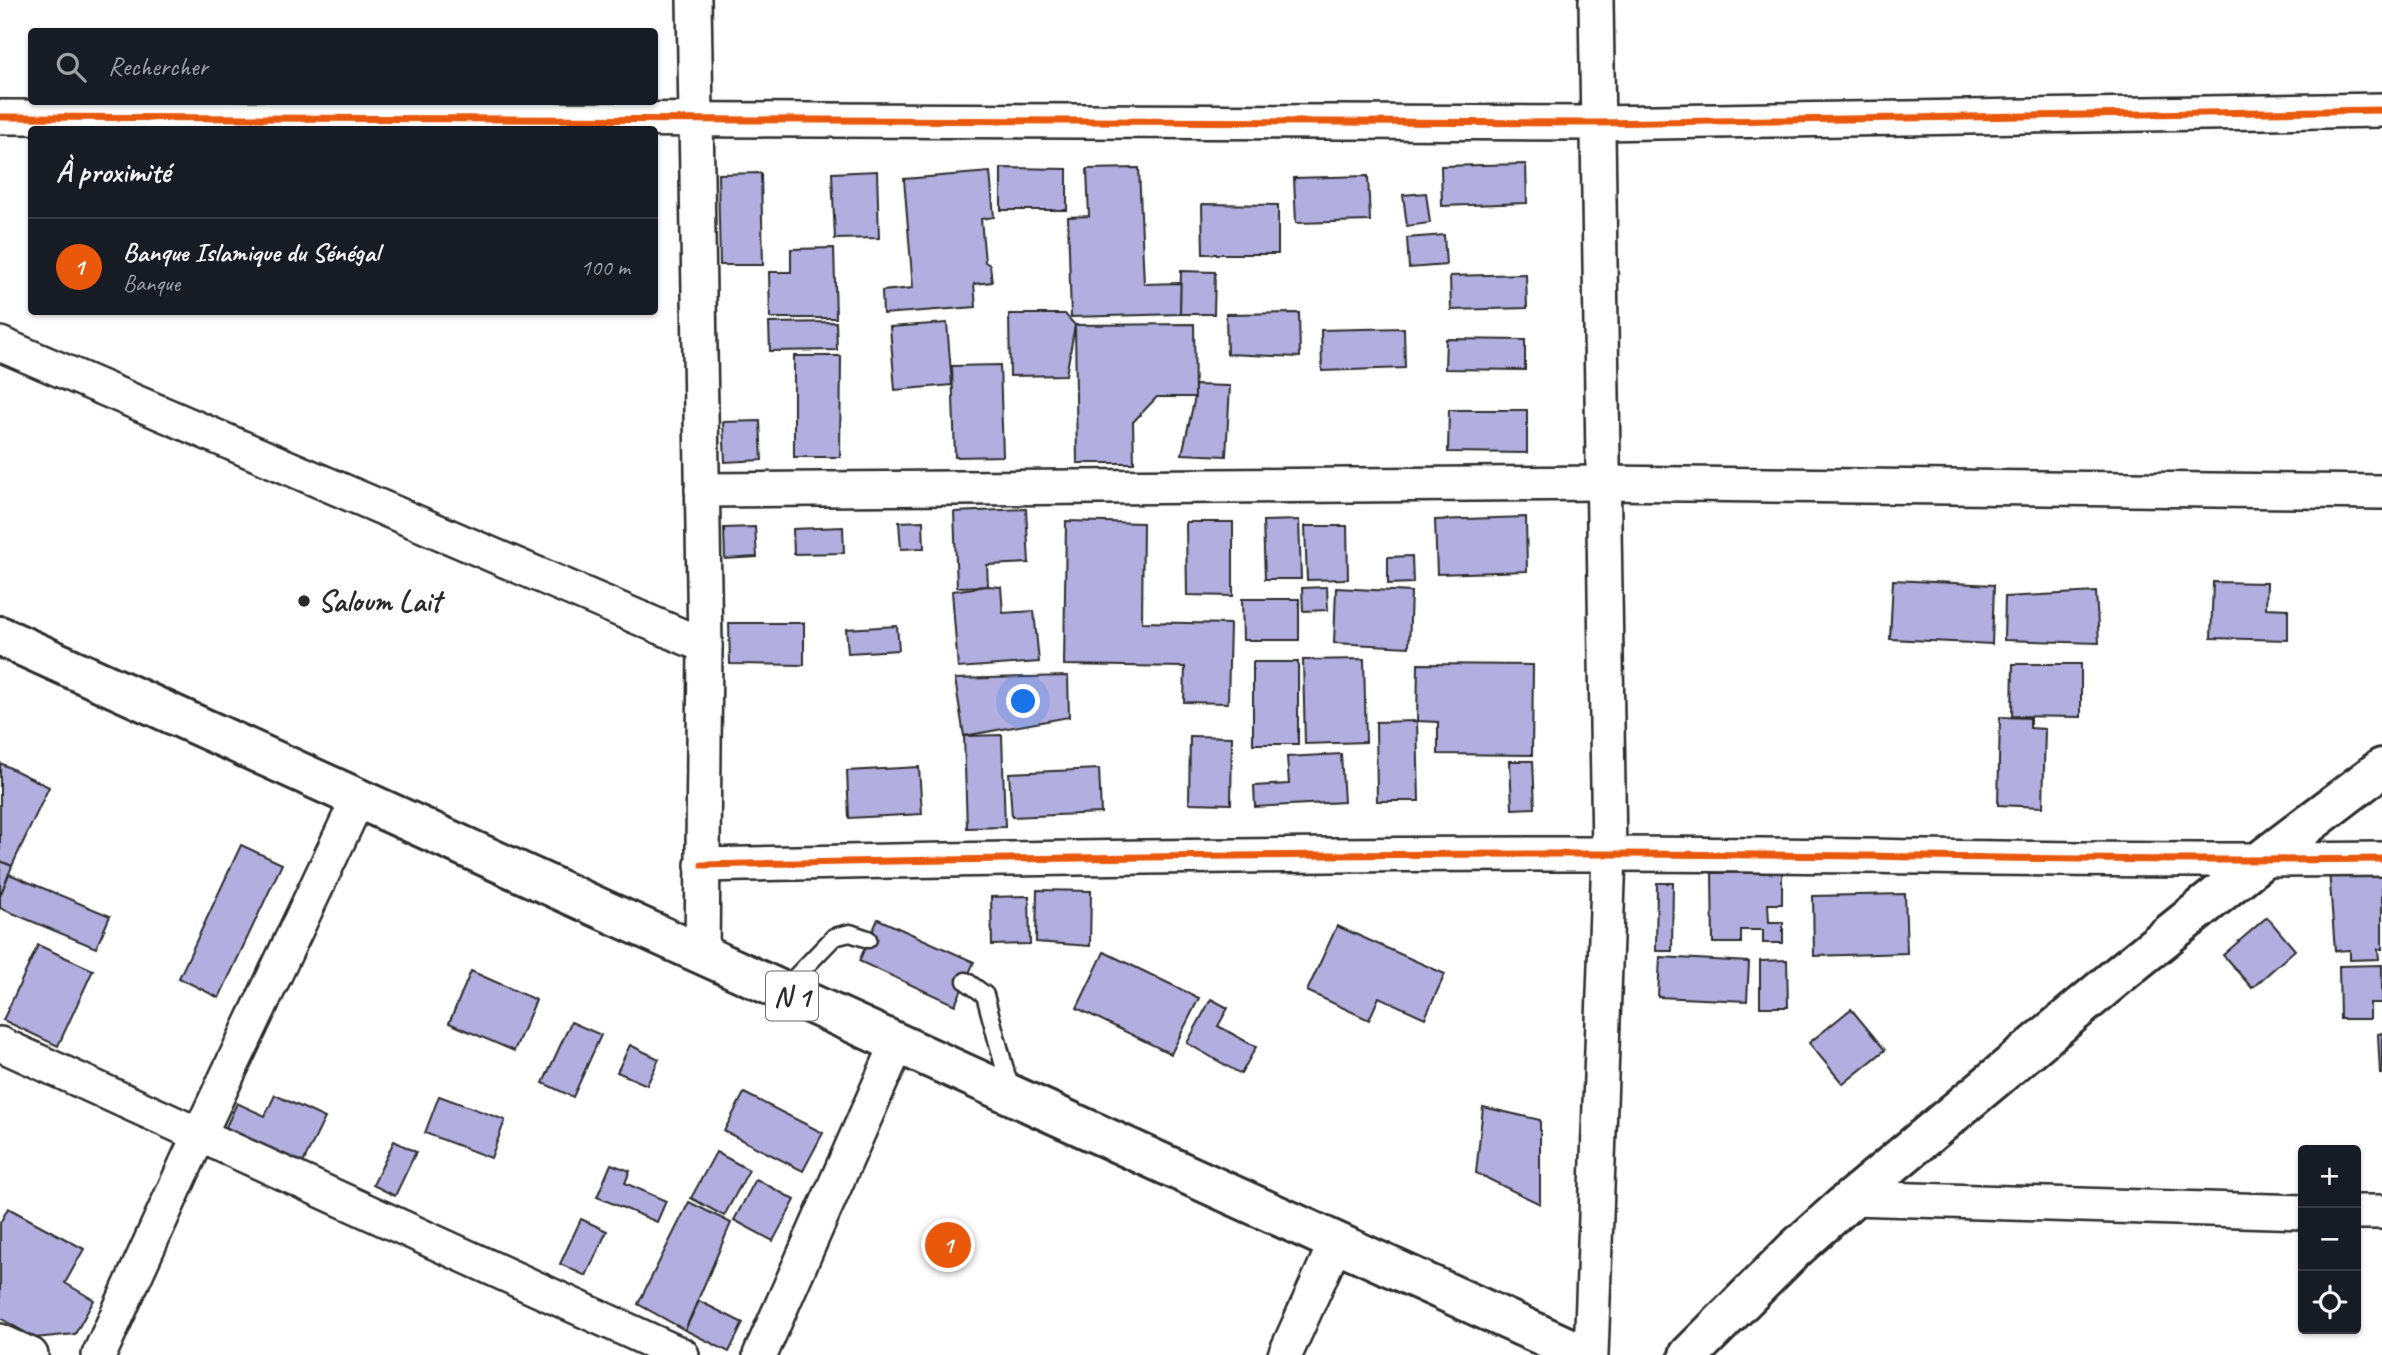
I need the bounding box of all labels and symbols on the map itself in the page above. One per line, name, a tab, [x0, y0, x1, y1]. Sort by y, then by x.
place label: Saloum Lait	[318, 582, 446, 620]
marker: Saloum Lait	[296, 593, 312, 609]
your location	[1006, 684, 1040, 718]
road number: N 1	[766, 972, 818, 1020]
pin: 1	[925, 1219, 971, 1271]

